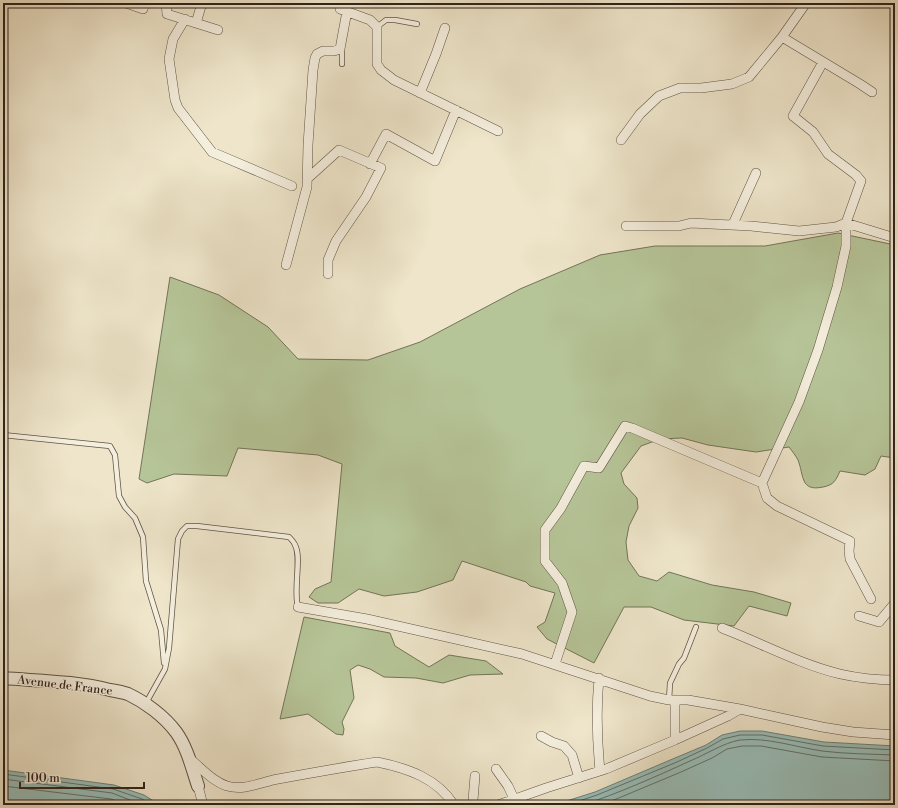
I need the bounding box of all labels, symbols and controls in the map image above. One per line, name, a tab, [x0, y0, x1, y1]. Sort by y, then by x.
street label: Avenue de France	[16, 672, 113, 699]
scale bar	[20, 764, 144, 790]
text: 100 m	[26, 771, 60, 786]

